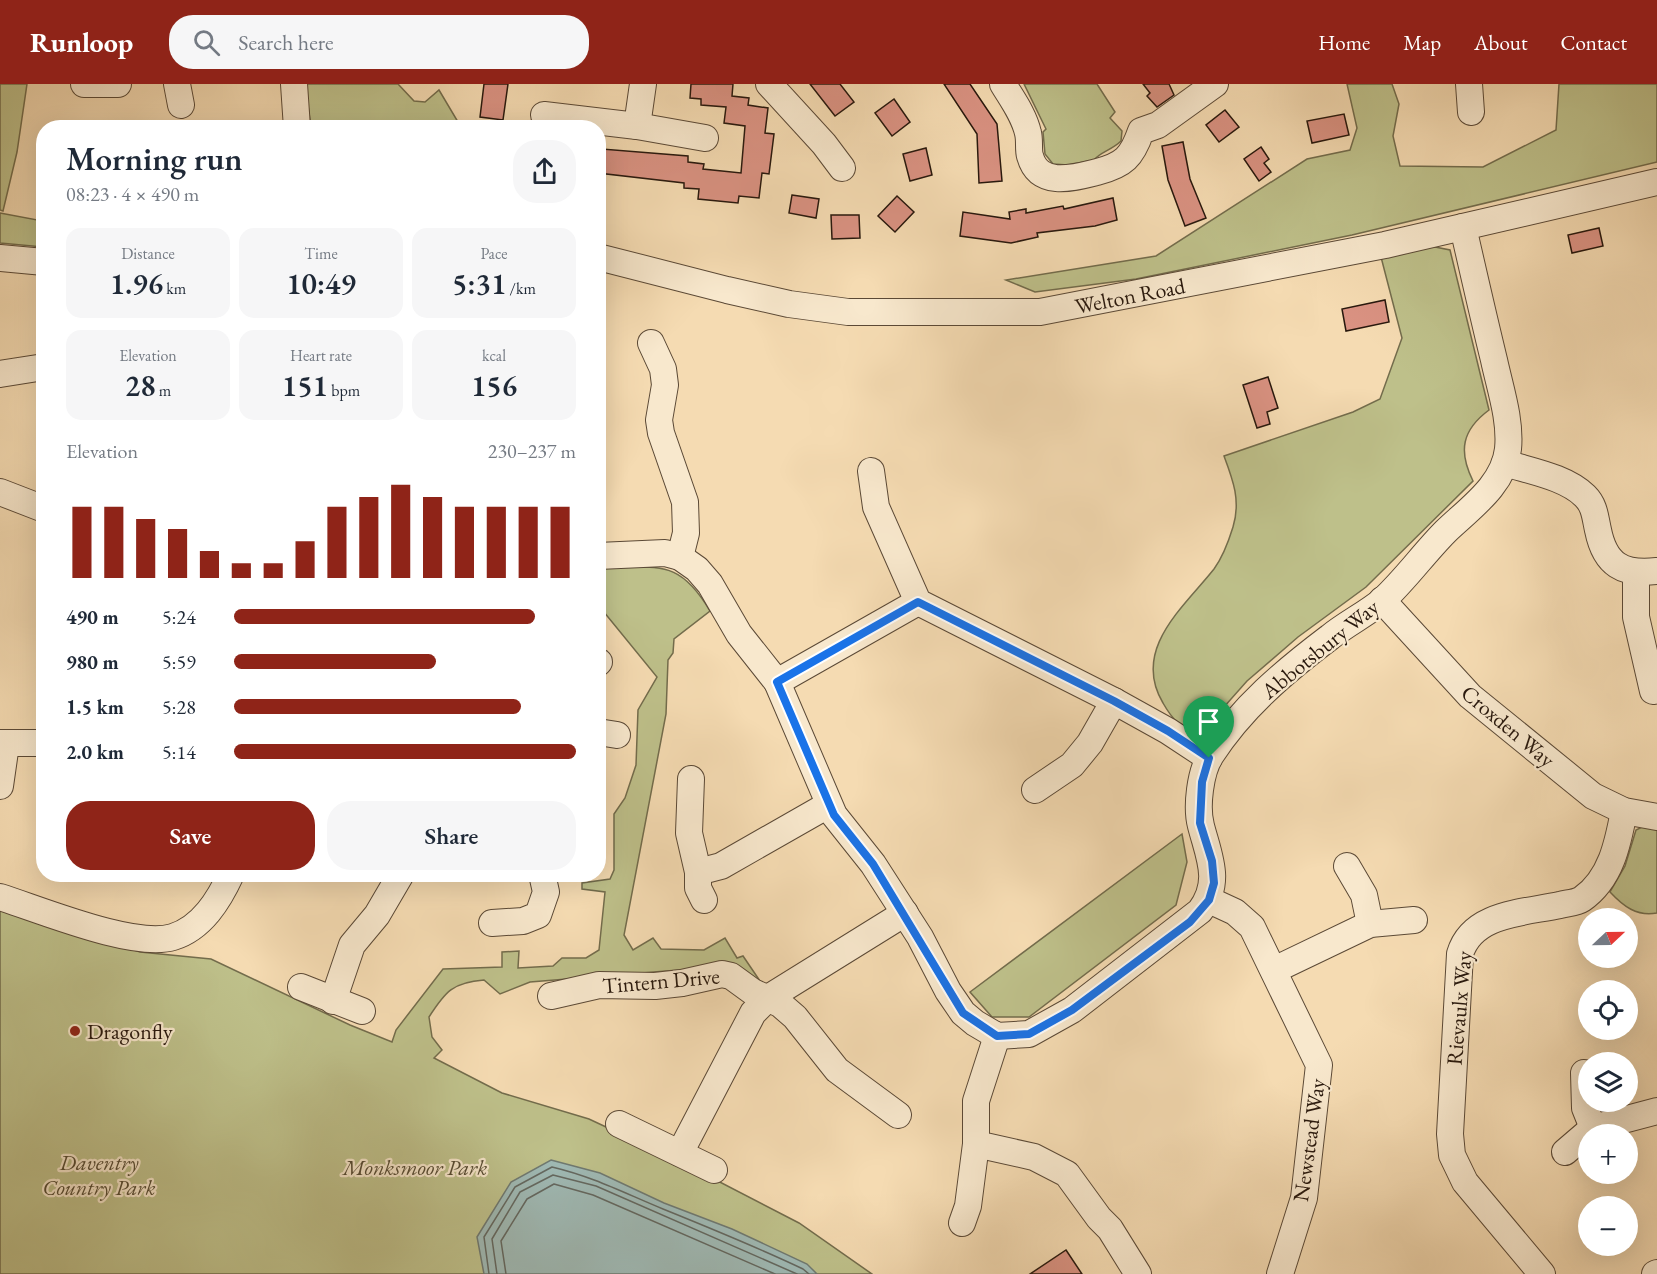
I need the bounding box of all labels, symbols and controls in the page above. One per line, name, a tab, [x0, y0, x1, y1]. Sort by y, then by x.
search box	[169, 15, 589, 69]
text: Runloop	[30, 24, 133, 60]
icon: search	[190, 26, 223, 59]
text: Search here	[238, 28, 334, 57]
text: Home	[1318, 29, 1370, 56]
text: Map	[1403, 29, 1441, 56]
text: About	[1474, 29, 1527, 56]
text: Contact	[1560, 29, 1627, 56]
text: Morning run	[66, 137, 243, 180]
button: share	[513, 140, 576, 203]
text: 08:23 · 4 × 490 m	[66, 181, 199, 207]
text: Distance	[121, 243, 175, 264]
text: Time	[304, 243, 338, 264]
text: Pace	[481, 243, 507, 264]
text: 1.96	[110, 264, 163, 303]
text: 10:49	[286, 264, 356, 303]
text: 5:31	[452, 264, 506, 303]
street label: Welton Road	[1072, 271, 1188, 321]
text: km	[163, 278, 186, 299]
text: /km	[506, 278, 536, 299]
text: Elevation	[119, 345, 177, 366]
text: Heart rate	[290, 345, 352, 366]
text: kcal	[482, 345, 506, 366]
text: 28	[125, 366, 156, 405]
text: 151	[282, 366, 328, 405]
text: 156	[471, 366, 517, 405]
text: m	[156, 380, 171, 401]
text: bpm	[328, 380, 360, 401]
text: Elevation	[66, 438, 138, 464]
text: 230–237 m	[488, 438, 576, 464]
street label: Abbotsbury Way	[1254, 592, 1385, 706]
text: 490 m	[66, 604, 119, 630]
text: 5:24	[162, 604, 196, 630]
text: 980 m	[66, 649, 119, 675]
text: 5:59	[162, 649, 196, 675]
street label: Croxden Way	[1455, 678, 1561, 774]
text: 1.5 km	[66, 694, 124, 720]
text: 5:28	[162, 694, 196, 720]
pin	[1183, 696, 1234, 758]
icon: arrive	[1192, 705, 1225, 738]
text: 2.0 km	[66, 739, 124, 765]
text: 5:14	[162, 739, 196, 765]
button: Save	[66, 801, 315, 870]
button: Share	[327, 801, 576, 870]
north arrow	[1578, 908, 1638, 968]
map controls	[1578, 908, 1638, 1256]
street label: Rievaulx Way	[1440, 949, 1478, 1066]
street label: Tintern Drive	[601, 961, 721, 1001]
button: locate	[1578, 980, 1638, 1040]
place label: Dragonfly	[87, 1017, 173, 1046]
marker: Dragonfly	[68, 1024, 82, 1038]
button: layers	[1578, 1052, 1638, 1112]
street label: Newstead Way	[1286, 1076, 1332, 1203]
button: +	[1578, 1124, 1638, 1184]
park label: Daventry Country Park	[43, 1148, 155, 1202]
park label: Monksmoor Park	[341, 1153, 487, 1182]
button: −	[1578, 1196, 1638, 1256]

